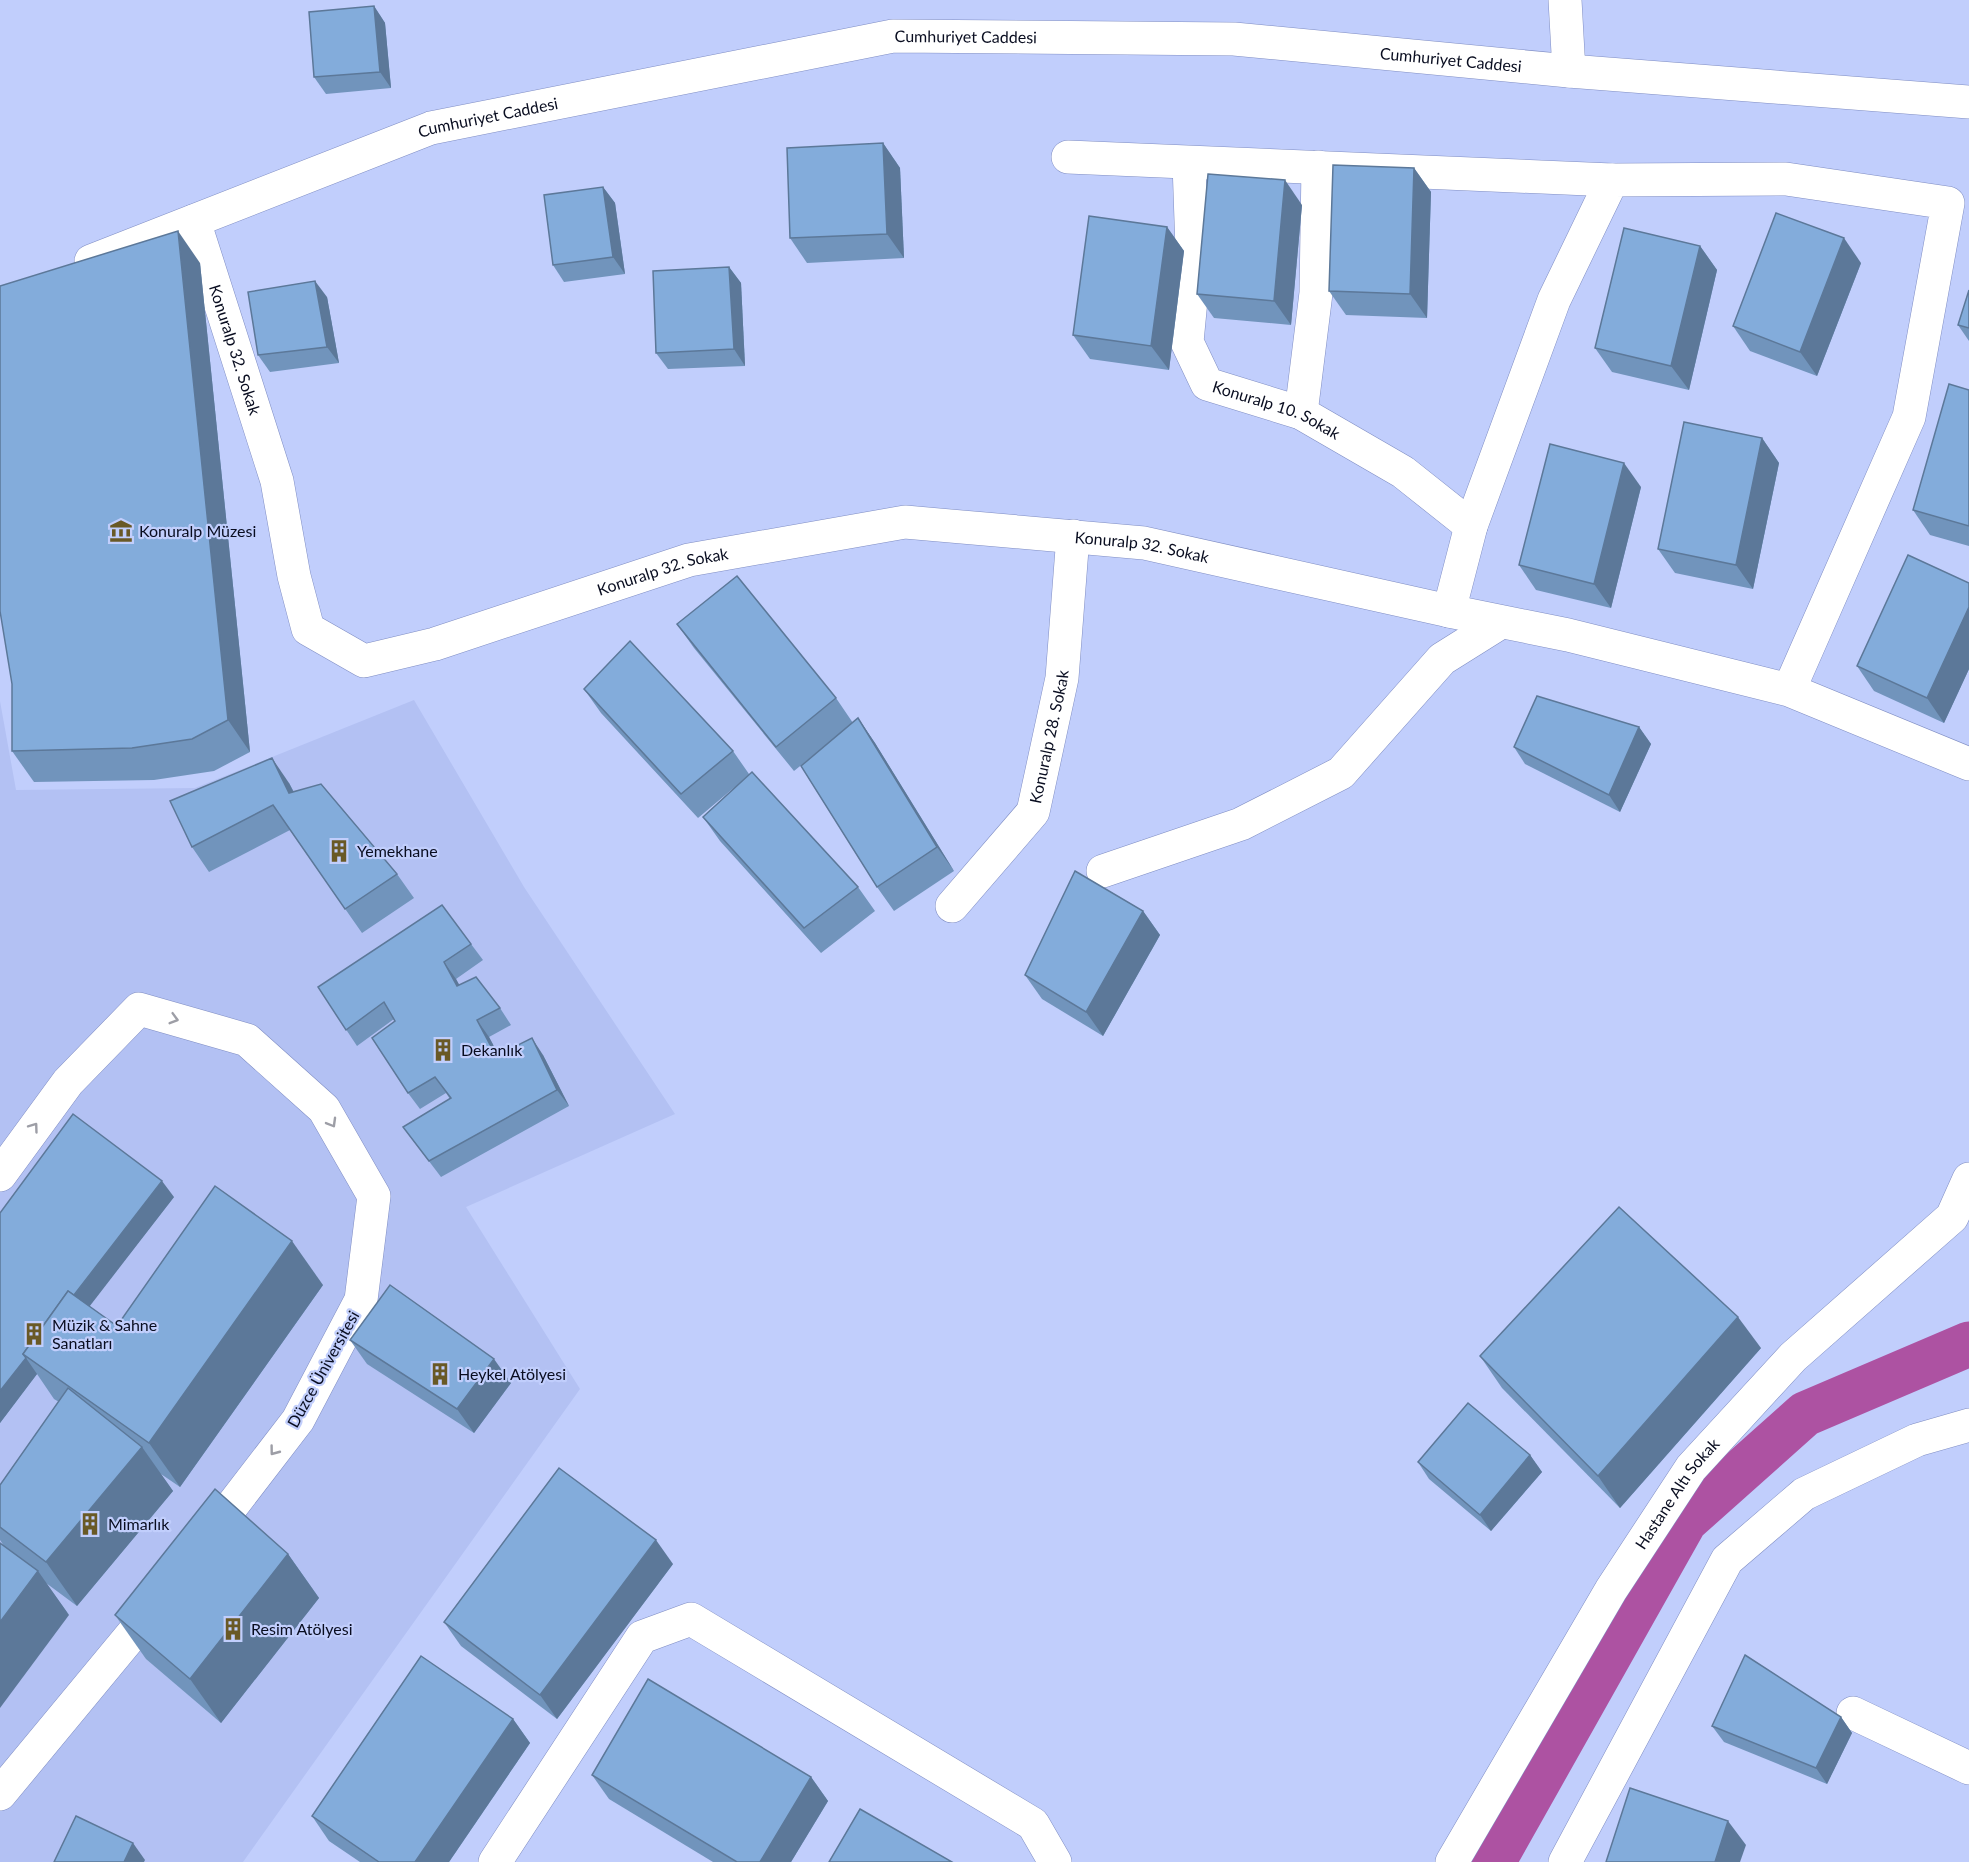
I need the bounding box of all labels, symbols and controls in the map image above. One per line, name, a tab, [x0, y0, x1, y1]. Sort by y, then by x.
street label: Cumhuriyet Caddesi	[895, 26, 1037, 46]
street label: Cumhuriyet Caddesi	[1379, 43, 1523, 75]
street label: Cumhuriyet Caddesi	[415, 93, 559, 141]
street label: Konuralp 32. Sokak	[206, 282, 266, 418]
street label: Konuralp 10. Sokak	[1210, 376, 1345, 443]
museum icon: Konuralp Müzesi	[108, 518, 134, 544]
place label: Konuralp Müzesi	[139, 521, 256, 540]
street label: Konuralp 32. Sokak	[1074, 527, 1212, 566]
street label: Konuralp 32. Sokak	[595, 543, 730, 599]
street label: Konuralp 28. Sokak	[1025, 669, 1072, 805]
building icon: Yemekhane	[326, 838, 352, 864]
place label: Yemekhane	[357, 841, 438, 860]
one-way arrow	[168, 1012, 179, 1024]
building icon: Dekanlık	[430, 1037, 456, 1063]
place label: Dekanlık	[461, 1040, 523, 1059]
one-way arrow	[324, 1117, 336, 1127]
one-way arrow	[27, 1123, 38, 1134]
street label: Düzce Üniversitesi	[283, 1307, 362, 1430]
place label: Müzik & Sahne Sanatları	[52, 1315, 157, 1352]
building icon: Müzik & Sahne Sanatları	[21, 1321, 47, 1347]
building icon: Heykel Atölyesi	[427, 1361, 453, 1387]
place label: Heykel Atölyesi	[458, 1364, 566, 1383]
street label: Hastane Altı Sokak	[1631, 1433, 1723, 1552]
one-way arrow	[271, 1444, 282, 1455]
building icon: Mimarlık	[77, 1511, 103, 1537]
place label: Mimarlık	[108, 1514, 170, 1533]
building icon: Resim Atölyesi	[220, 1616, 246, 1642]
place label: Resim Atölyesi	[251, 1619, 353, 1638]

